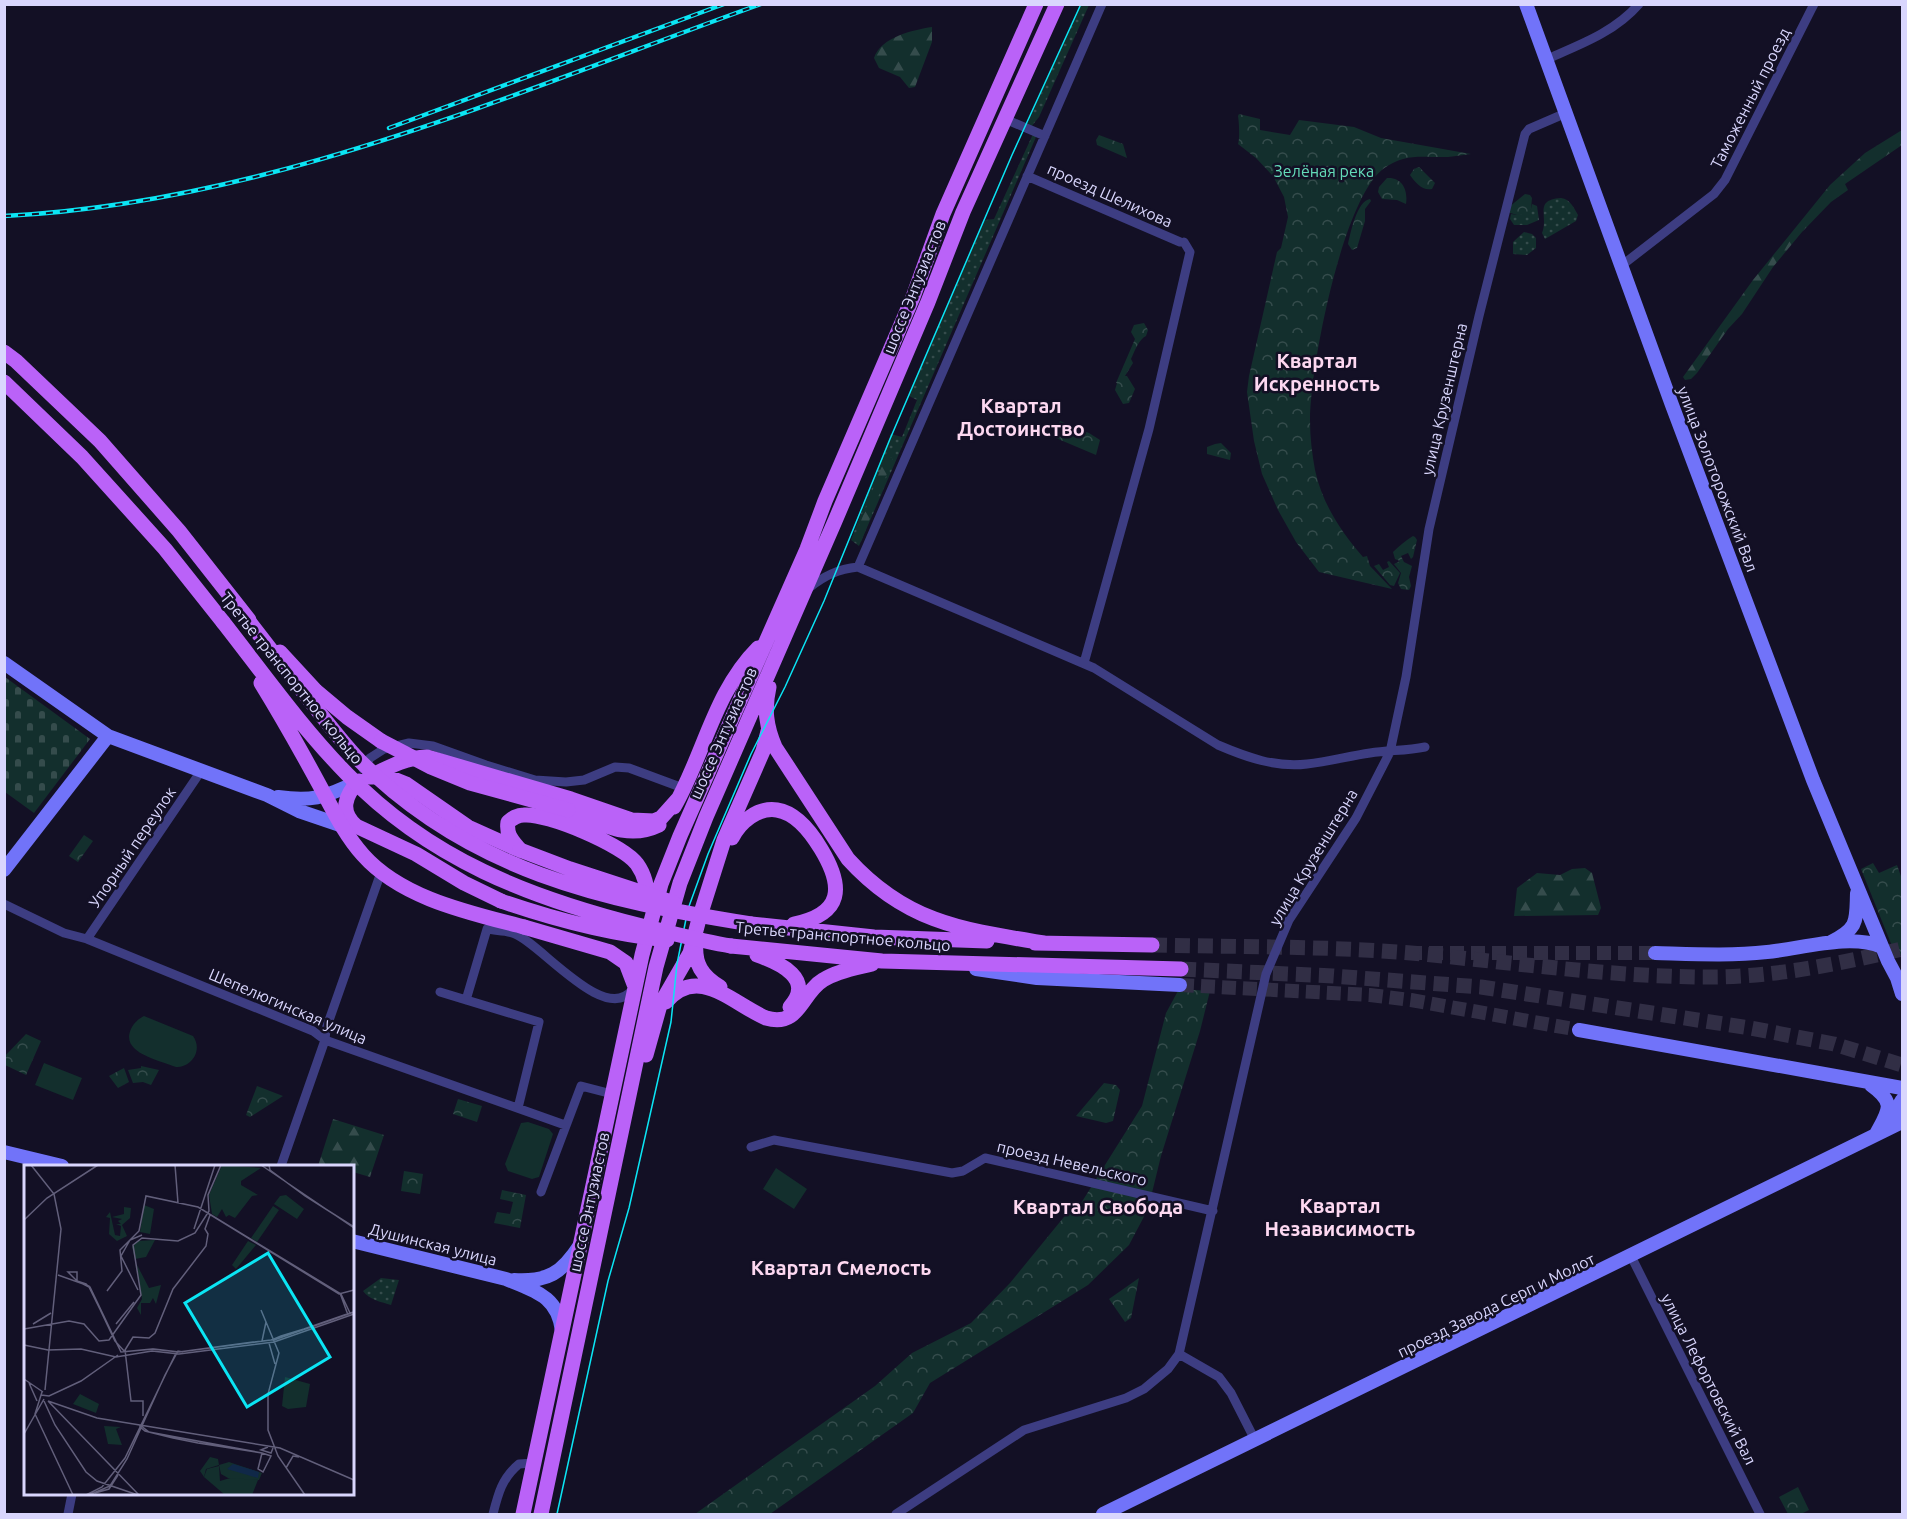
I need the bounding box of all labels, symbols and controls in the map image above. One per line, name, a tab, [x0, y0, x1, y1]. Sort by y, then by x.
street label: Таможенный проезд	[1707, 25, 1793, 171]
street label: проезд Шелихова	[1045, 159, 1175, 231]
park label: Зелёная река	[1274, 162, 1374, 180]
street label: шоссе Энтузиастов	[879, 218, 949, 356]
street label: улица Крузенштерна	[1418, 321, 1470, 477]
district label: Квартал Искренность	[1254, 349, 1380, 395]
street label: улица Золоторожский Вал	[1674, 384, 1762, 574]
district label: Квартал Достоинство	[957, 394, 1085, 440]
street label: Третье транспортное кольцо	[217, 588, 367, 768]
street label: шоссе Энтузиастов	[686, 664, 760, 802]
street label: Упорный переулок	[85, 783, 179, 911]
street label: улица Крузенштерна	[1265, 786, 1361, 928]
street label: Третье транспортное кольцо	[735, 918, 951, 954]
street label: Шепелюгинская улица	[206, 965, 370, 1047]
street label: шоссе Энтузиастов	[565, 1131, 613, 1273]
street label: проезд Невельского	[995, 1137, 1149, 1189]
inset map	[24, 1165, 354, 1495]
district label: Квартал Независимость	[1265, 1194, 1415, 1240]
district label: Квартал Свобода	[1013, 1195, 1183, 1218]
street label: Душинская улица	[367, 1219, 499, 1269]
street label: проезд Завода Серп и Молот	[1394, 1249, 1598, 1361]
district label: Квартал Смелость	[751, 1256, 931, 1279]
street label: улица Лефортовский Вал	[1658, 1290, 1760, 1468]

